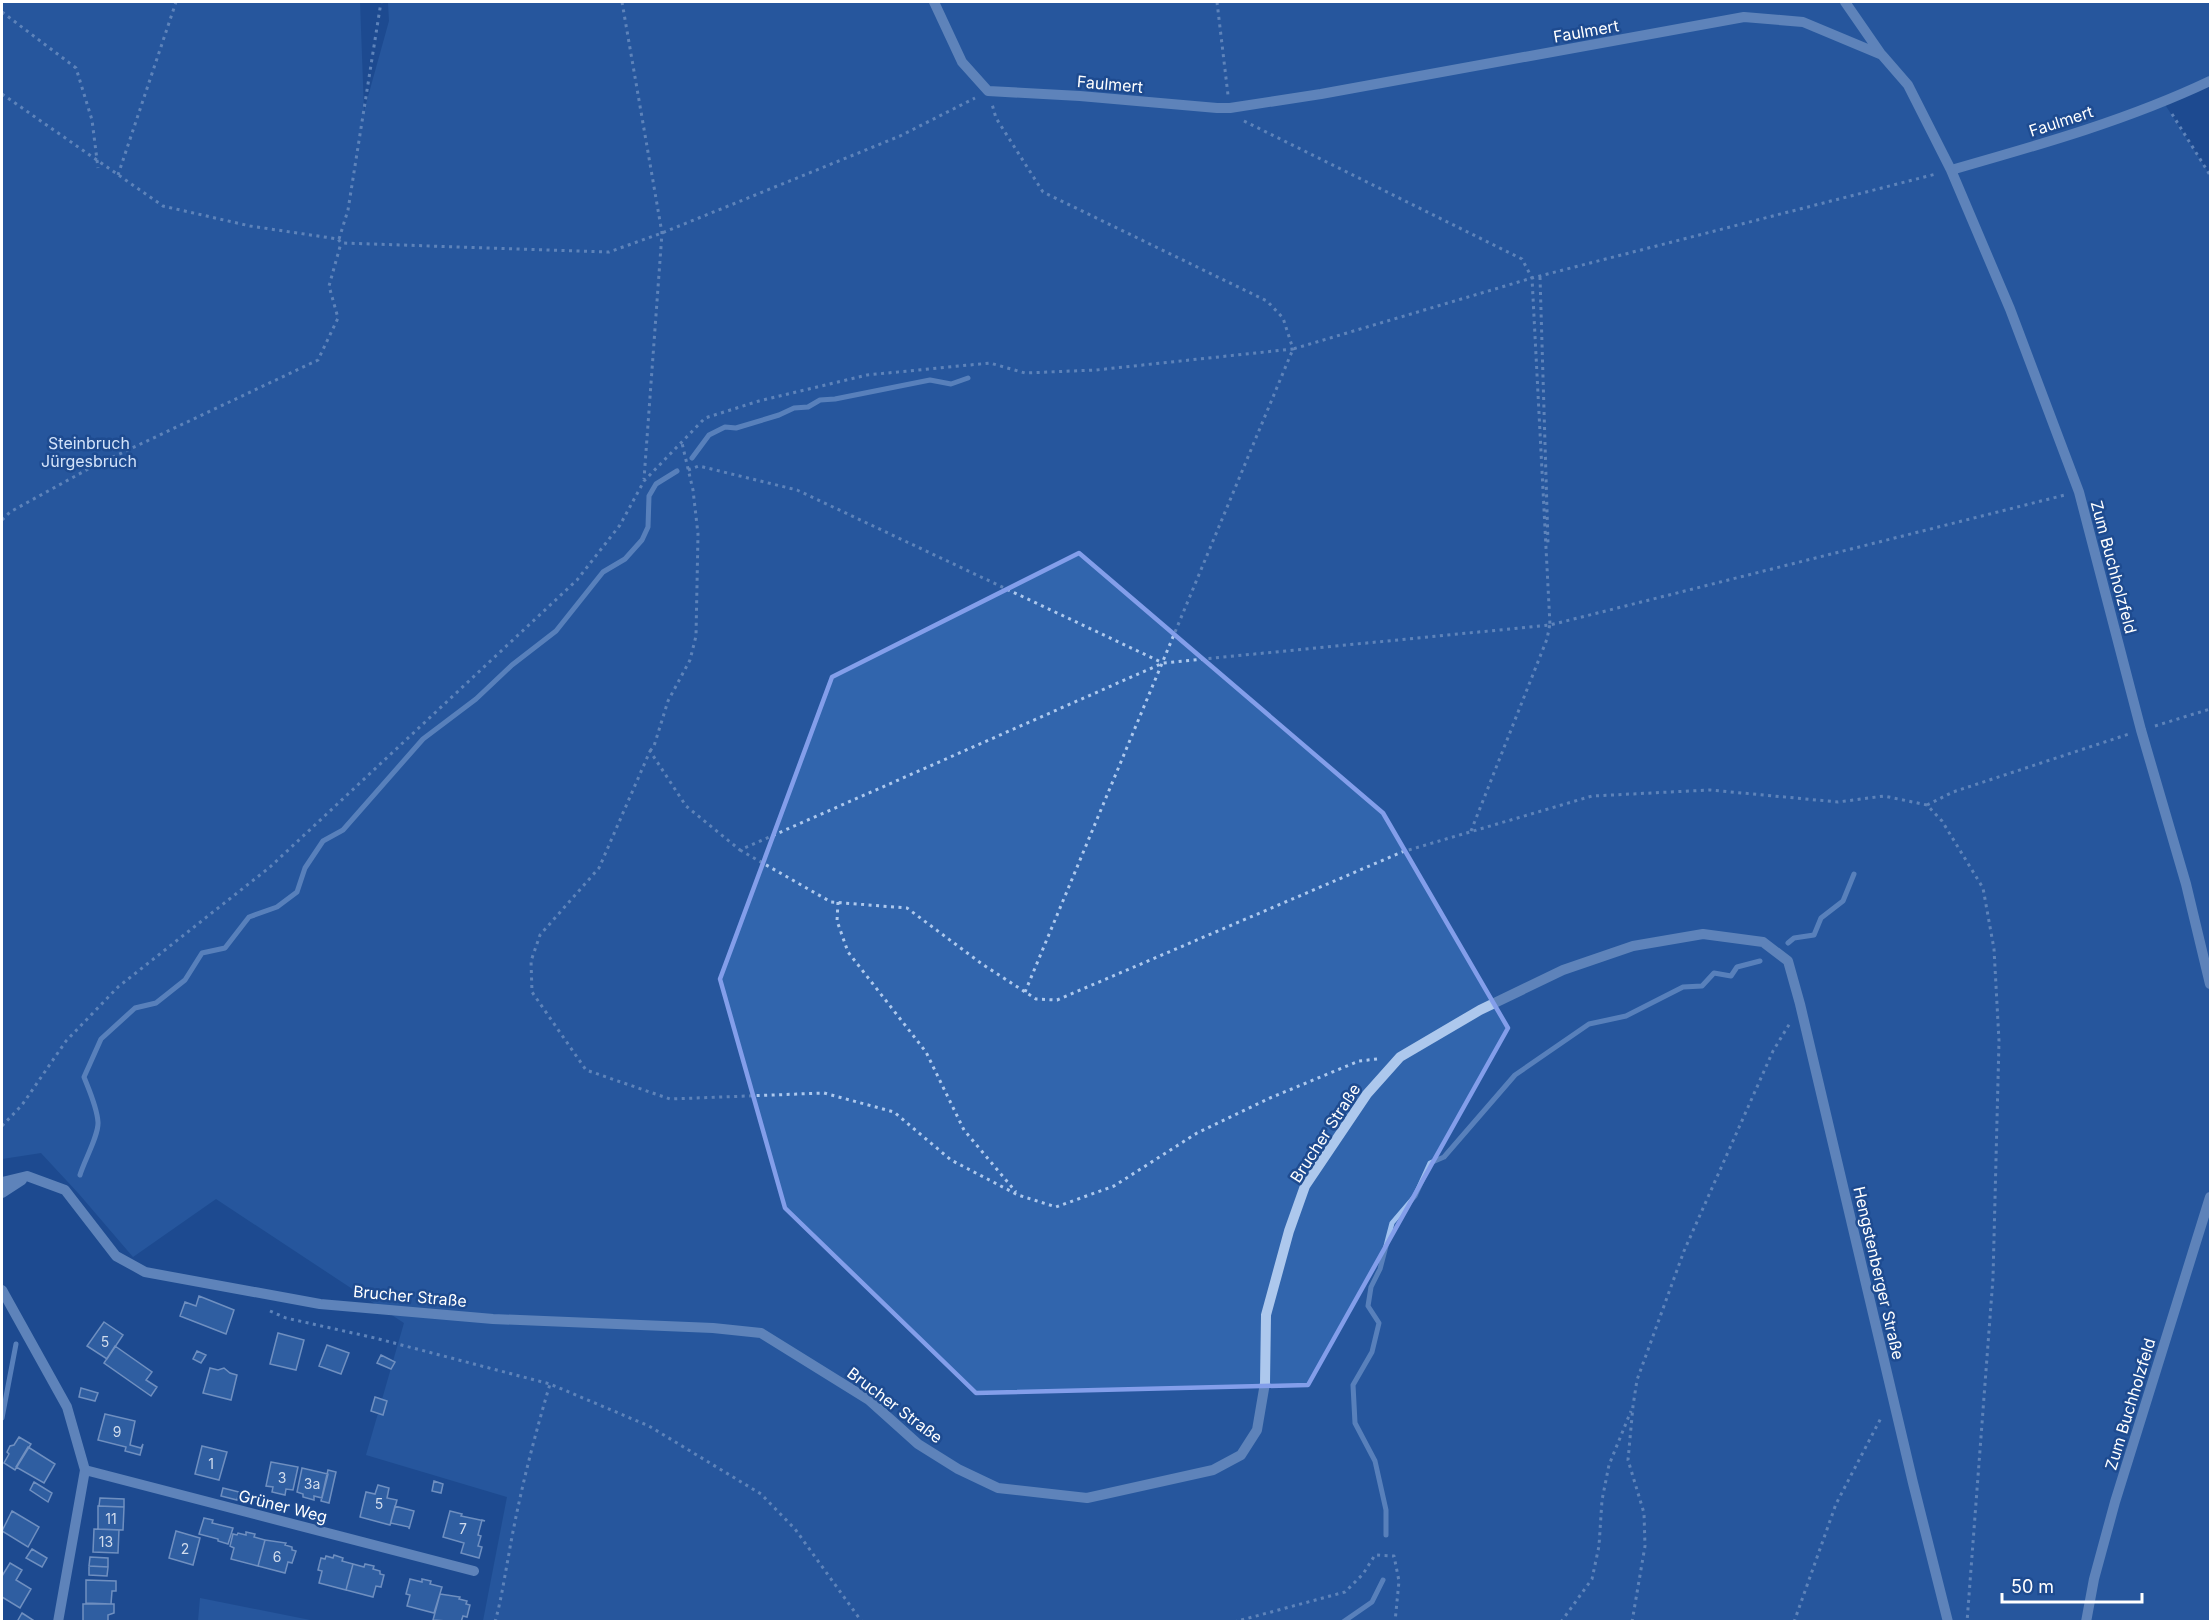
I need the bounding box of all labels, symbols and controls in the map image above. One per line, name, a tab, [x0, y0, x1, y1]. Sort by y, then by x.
street label: Faulmert	[1552, 15, 1620, 47]
street label: Faulmert	[1076, 71, 1144, 97]
street label: Faulmert	[2026, 101, 2096, 141]
park label: Steinbruch Jürgesbruch	[41, 433, 137, 471]
street label: Zum Buchholzfeld	[2087, 498, 2141, 636]
street label: Brucher Straße	[1286, 1080, 1364, 1186]
street label: Hengstenberger Straße	[1849, 1185, 1909, 1361]
street label: Brucher Straße	[352, 1281, 468, 1311]
house number: 5	[101, 1333, 109, 1350]
street label: Zum Buchholzfeld	[2100, 1336, 2160, 1472]
street label: Brucher Straße	[843, 1363, 947, 1447]
house number: 9	[113, 1423, 121, 1440]
house number: 1	[208, 1455, 214, 1472]
house number: 3	[278, 1469, 286, 1486]
house number: 3a	[304, 1475, 320, 1492]
street label: Grüner Weg	[237, 1485, 329, 1527]
house number: 5	[375, 1495, 383, 1512]
house number: 11	[105, 1510, 117, 1527]
house number: 7	[459, 1520, 467, 1537]
house number: 13	[99, 1533, 113, 1550]
house number: 2	[181, 1540, 189, 1557]
house number: 6	[273, 1548, 281, 1565]
scale bar	[2002, 1566, 2142, 1604]
text: 50 m	[2011, 1576, 2054, 1597]

